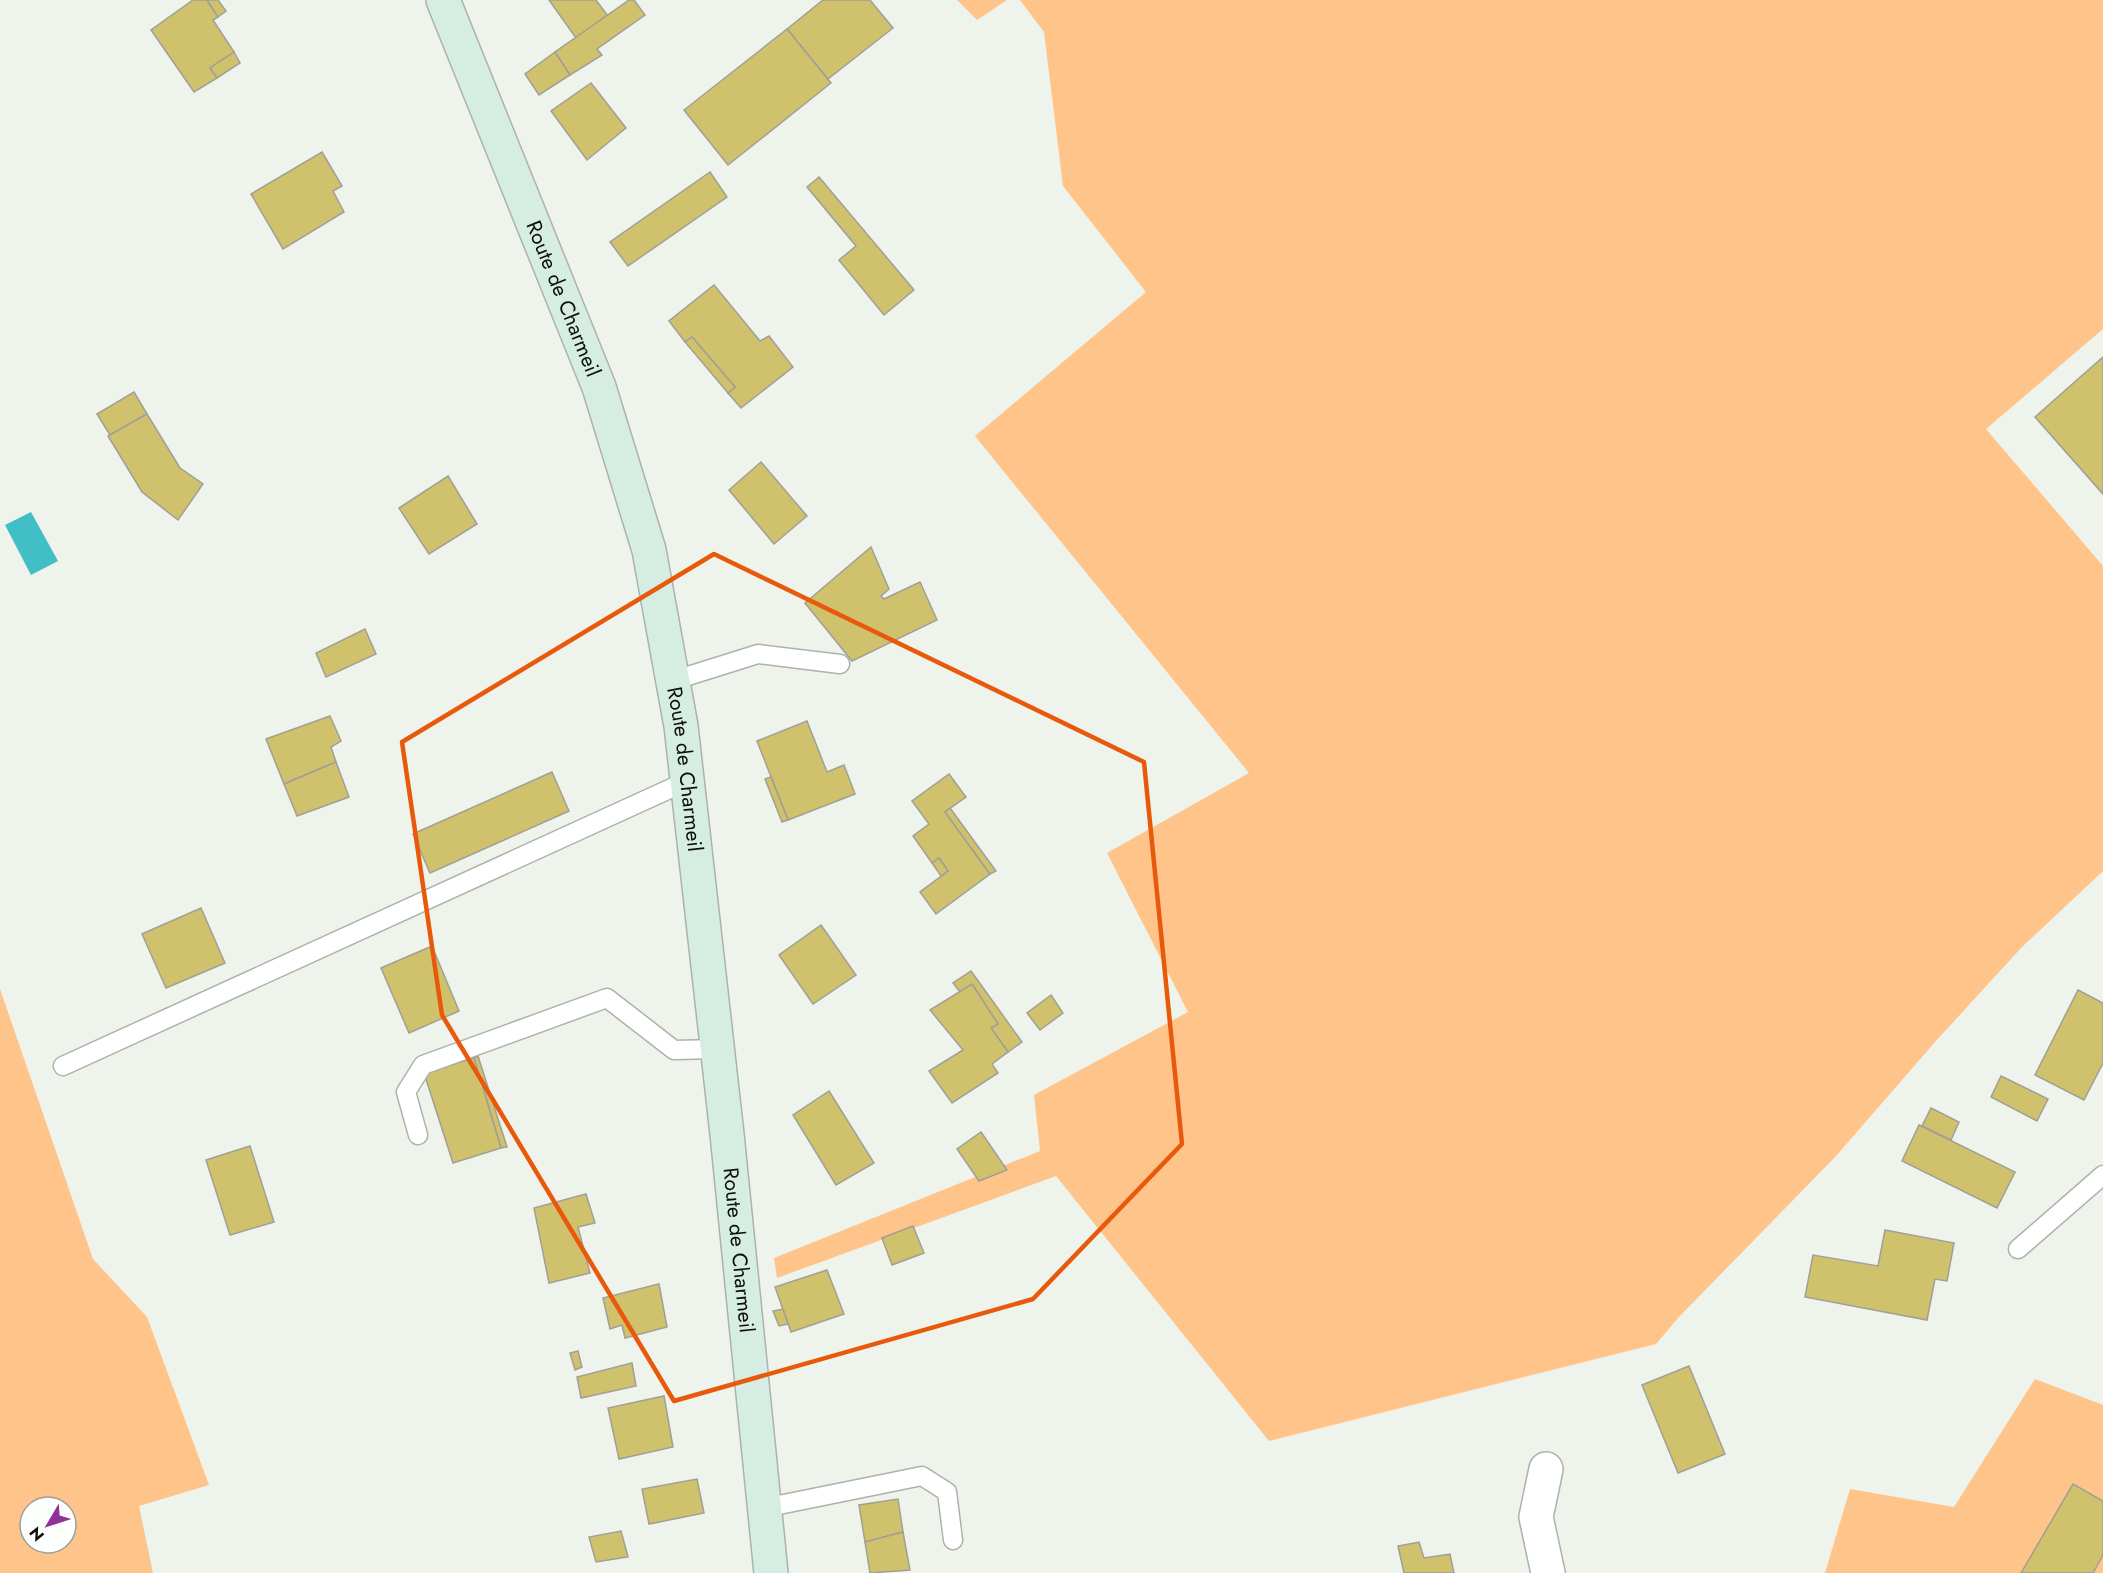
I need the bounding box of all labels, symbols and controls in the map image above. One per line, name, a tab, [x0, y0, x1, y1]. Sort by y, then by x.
street label: Route de Charmeil	[518, 216, 608, 381]
street label: Route de Charmeil	[659, 684, 710, 853]
street label: Route de Charmeil	[715, 1166, 762, 1334]
north arrow	[18, 1495, 78, 1555]
text: N	[24, 1522, 50, 1546]

